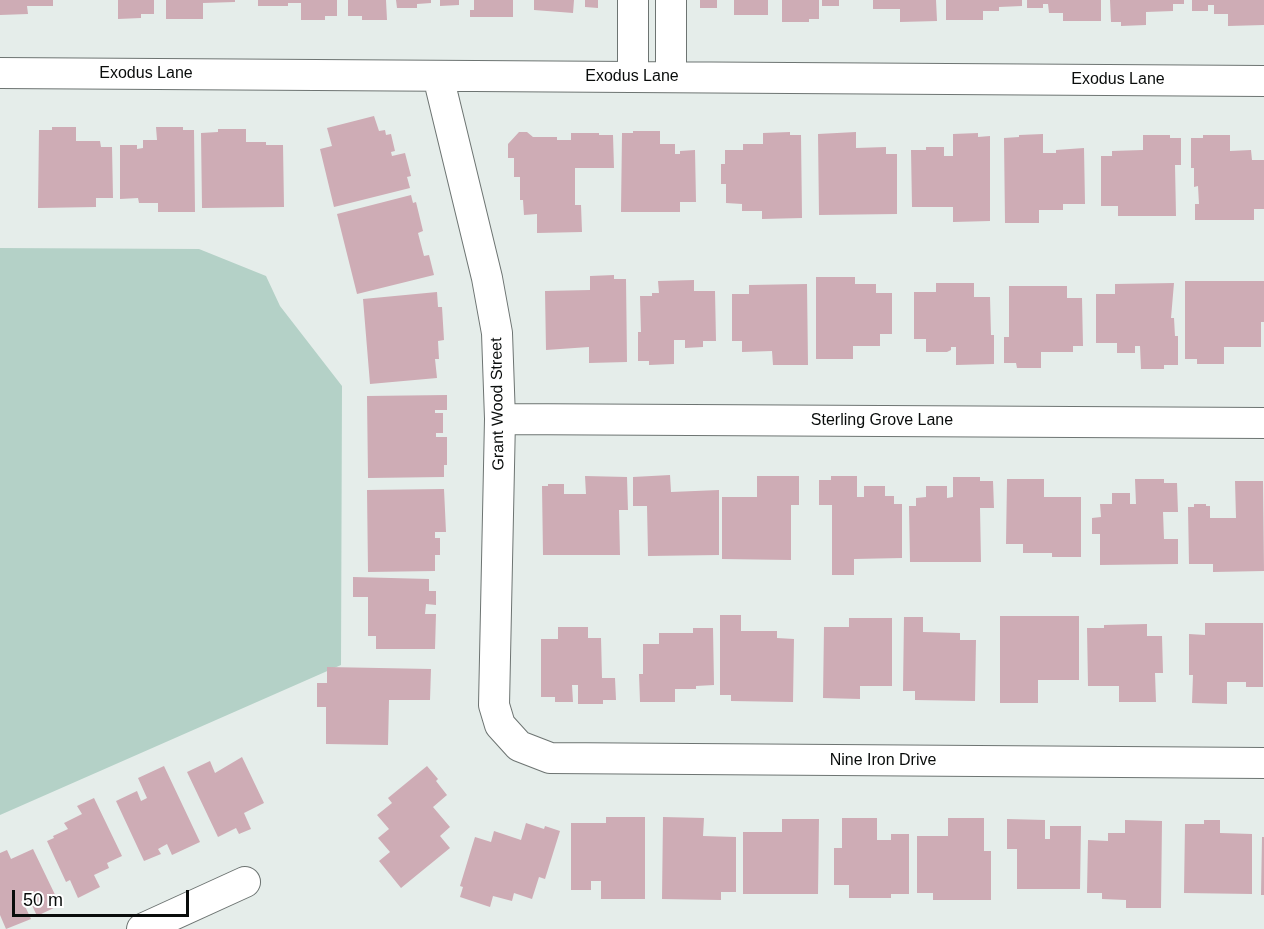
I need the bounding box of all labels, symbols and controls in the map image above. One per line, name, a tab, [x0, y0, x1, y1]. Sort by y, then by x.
street label: Exodus Lane	[99, 64, 193, 84]
street label: Exodus Lane	[585, 67, 679, 87]
street label: Exodus Lane	[1071, 70, 1165, 90]
street label: Grant Wood Street	[487, 337, 509, 471]
street label: Sterling Grove Lane	[811, 411, 953, 431]
street label: Nine Iron Drive	[830, 751, 936, 771]
scale bar	[15, 878, 192, 916]
text: 50 m	[23, 890, 63, 910]

